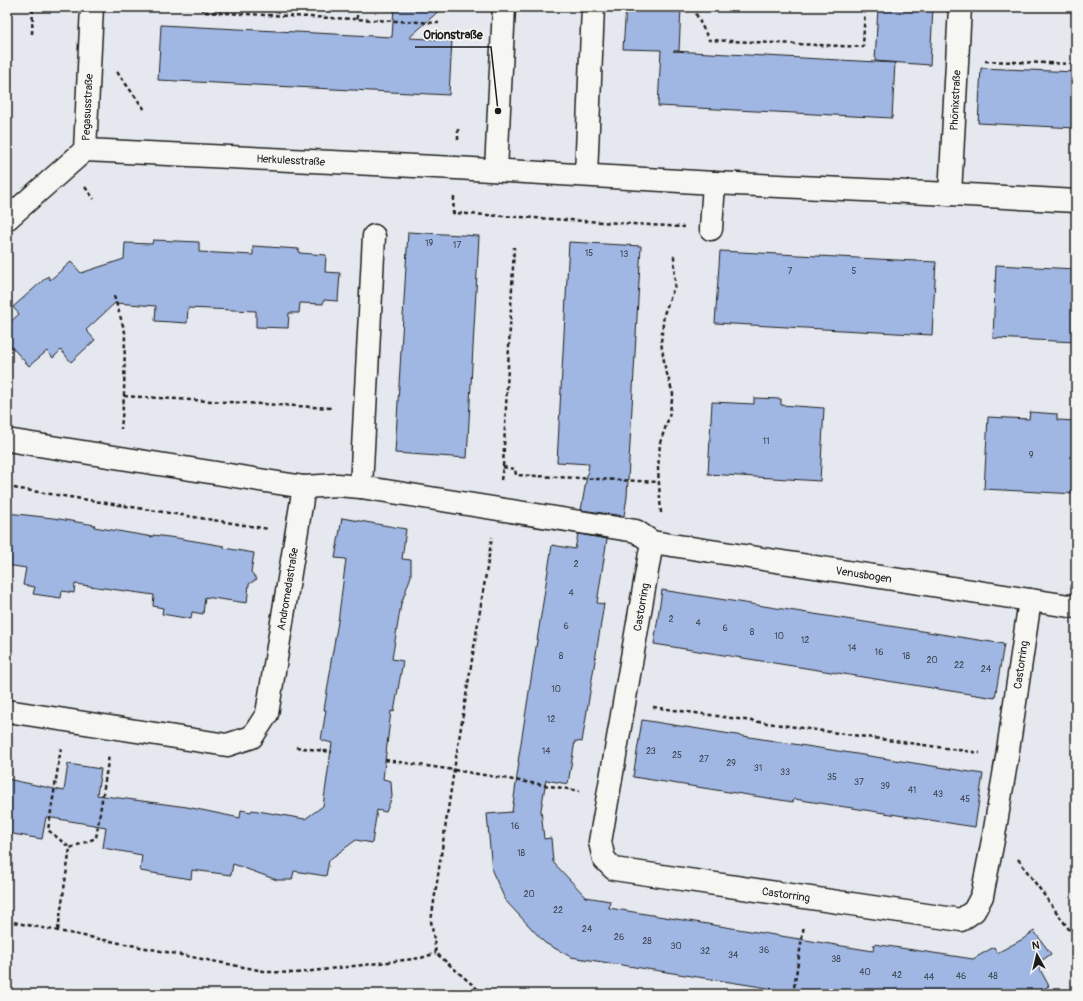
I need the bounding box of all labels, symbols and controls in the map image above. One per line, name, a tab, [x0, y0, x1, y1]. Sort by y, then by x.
callout: Orionstraße	[415, 23, 491, 47]
text: Orionstraße	[423, 28, 484, 43]
street label: Phönixstraße	[947, 69, 964, 131]
street label: Pegasusstraße	[79, 73, 96, 141]
street label: Herkulesstraße	[256, 152, 326, 169]
house number: 19	[425, 238, 433, 249]
house number: 17	[453, 240, 461, 251]
house number: 15	[585, 248, 593, 259]
house number: 13	[620, 249, 628, 260]
house number: 7	[788, 266, 793, 277]
house number: 5	[852, 266, 857, 277]
house number: 11	[762, 436, 770, 447]
house number: 9	[1029, 450, 1034, 461]
street label: Andromedastraße	[275, 546, 301, 631]
house number: 2	[573, 559, 579, 570]
street label: Venusbogen	[835, 564, 893, 586]
street label: Castorring	[631, 582, 652, 632]
house number: 4	[568, 588, 574, 599]
house number: 2	[668, 614, 674, 625]
house number: 4	[695, 618, 701, 629]
house number: 6	[563, 621, 569, 632]
house number: 6	[722, 623, 728, 634]
house number: 8	[750, 627, 755, 638]
house number: 10	[774, 631, 784, 642]
house number: 12	[801, 635, 809, 646]
street label: Castorring	[1011, 639, 1031, 690]
house number: 14	[848, 643, 857, 654]
house number: 16	[875, 647, 883, 658]
house number: 8	[559, 651, 564, 662]
house number: 18	[902, 651, 910, 662]
house number: 20	[926, 655, 938, 666]
house number: 22	[954, 660, 964, 671]
house number: 24	[981, 664, 992, 675]
house number: 10	[551, 684, 561, 695]
house number: 12	[547, 714, 555, 725]
house number: 14	[542, 746, 551, 757]
house number: 23	[646, 746, 656, 757]
house number: 25	[672, 750, 682, 761]
house number: 27	[699, 754, 709, 765]
house number: 29	[726, 758, 736, 769]
house number: 31	[754, 763, 762, 774]
house number: 33	[780, 767, 790, 778]
house number: 35	[827, 772, 837, 783]
house number: 37	[854, 777, 864, 788]
house number: 39	[880, 781, 890, 792]
house number: 41	[908, 785, 916, 796]
house number: 43	[933, 789, 943, 800]
house number: 45	[960, 794, 970, 805]
house number: 16	[511, 821, 519, 832]
house number: 18	[517, 848, 525, 859]
street label: Castorring	[761, 885, 811, 905]
house number: 20	[523, 889, 535, 900]
house number: 22	[553, 905, 563, 916]
house number: 24	[582, 924, 593, 935]
house number: 26	[614, 932, 624, 943]
north arrow	[1017, 935, 1057, 975]
house number: 28	[642, 936, 652, 947]
text: N	[1031, 939, 1041, 953]
house number: 30	[670, 941, 682, 952]
house number: 36	[759, 945, 769, 956]
house number: 32	[700, 946, 710, 957]
house number: 34	[728, 950, 739, 961]
house number: 38	[831, 954, 841, 965]
house number: 40	[859, 967, 871, 978]
house number: 42	[892, 970, 902, 981]
house number: 46	[956, 971, 966, 982]
house number: 48	[988, 971, 998, 982]
house number: 44	[924, 972, 935, 983]

